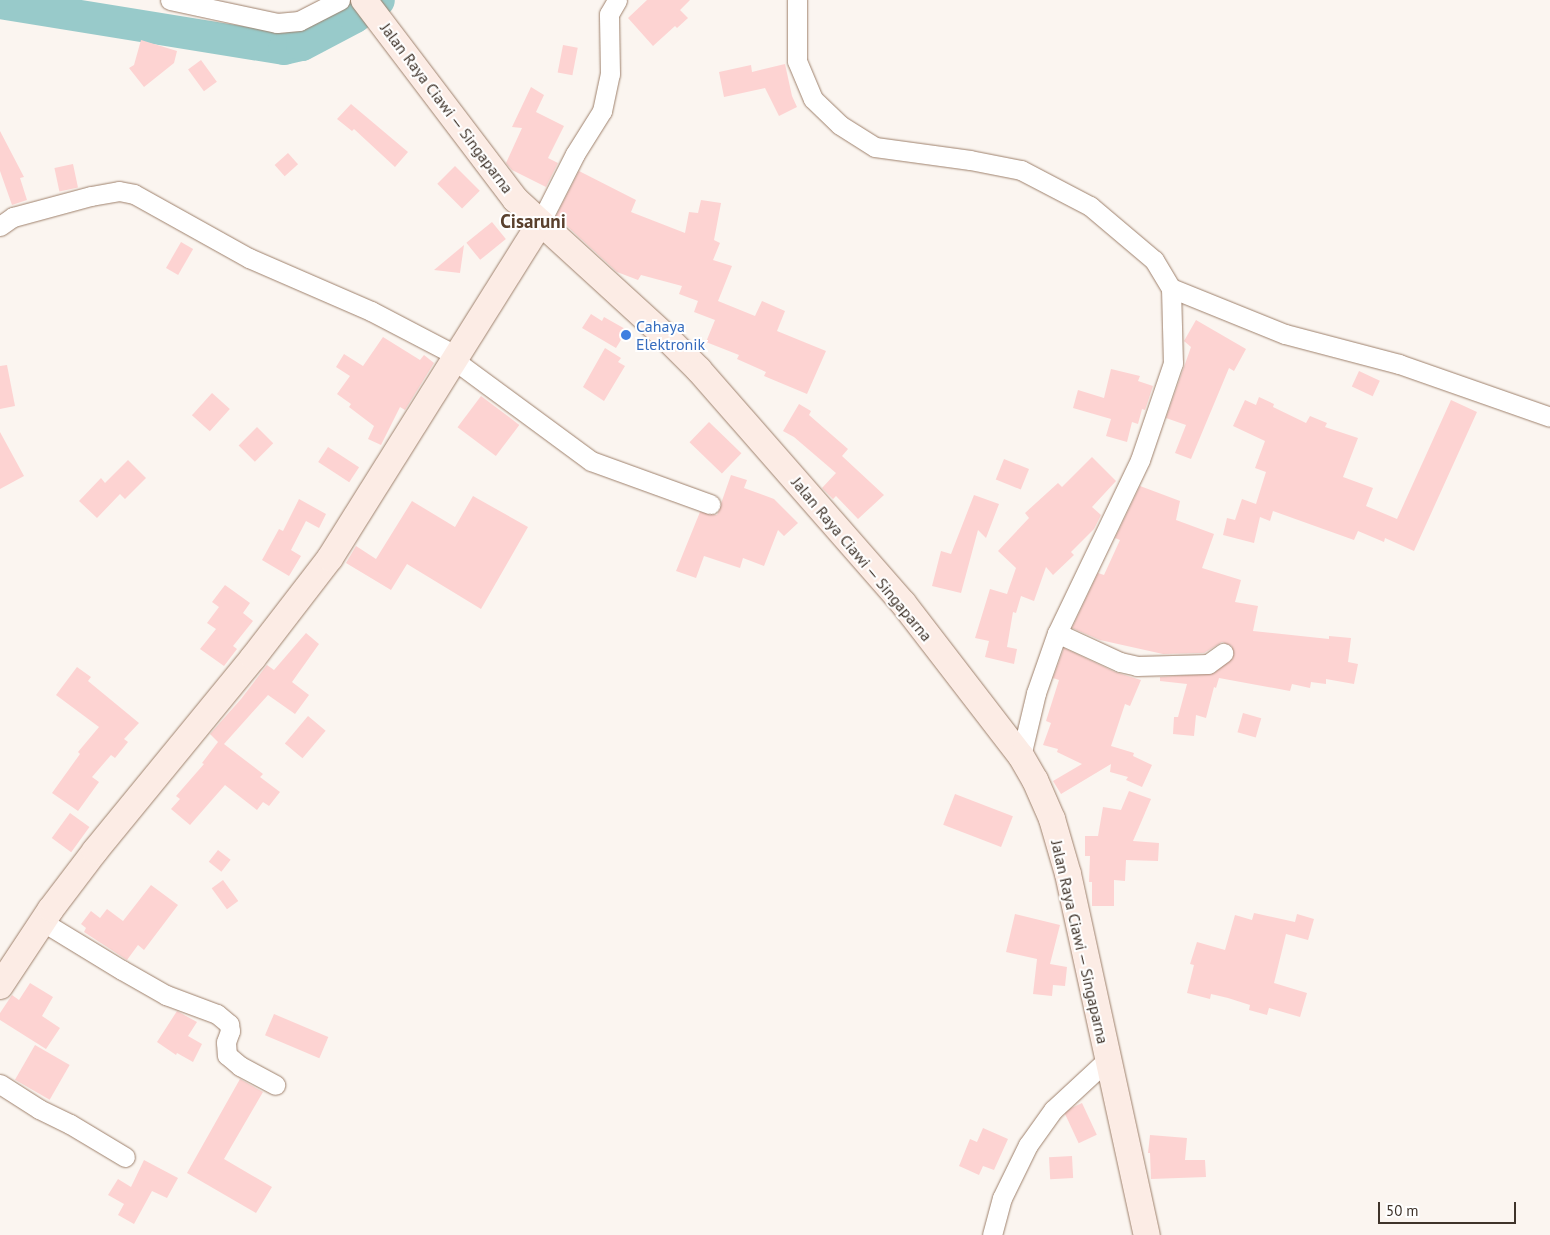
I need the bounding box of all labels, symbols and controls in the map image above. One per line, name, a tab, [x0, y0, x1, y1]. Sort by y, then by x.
street label: Jalan Raya Ciawi — Singaparna	[376, 18, 518, 198]
district label: Cisaruni	[500, 211, 566, 233]
place label: Cahaya Elektronik	[636, 316, 705, 354]
marker: Cahaya Elektronik	[620, 329, 632, 341]
street label: Jalan Raya Ciawi — Singaparna	[787, 472, 937, 646]
street label: Jalan Raya Ciawi — Singaparna	[1047, 837, 1113, 1047]
scale bar	[1380, 1192, 1518, 1224]
text: 50 m	[1386, 1201, 1419, 1220]

